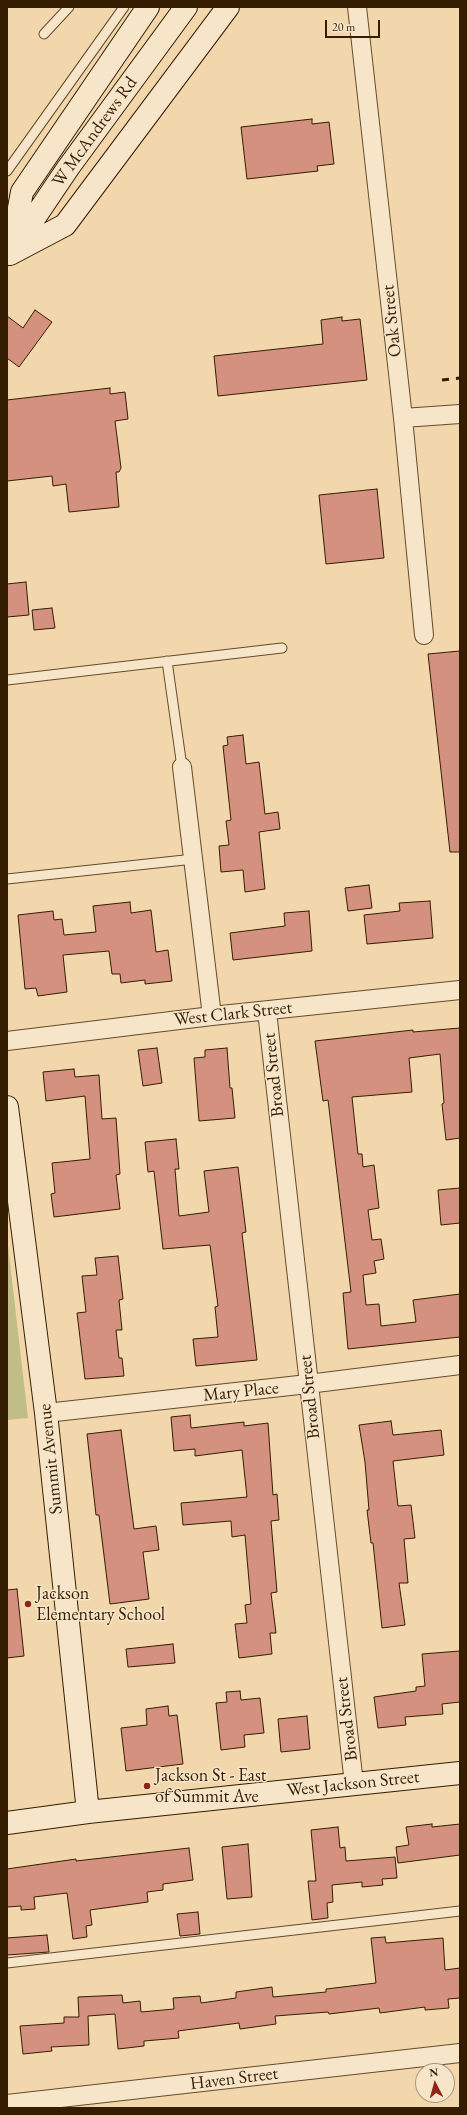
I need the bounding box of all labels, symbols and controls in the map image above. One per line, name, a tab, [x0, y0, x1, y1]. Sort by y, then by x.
scale bar	[327, 12, 382, 38]
text: 20 m	[332, 19, 355, 35]
street label: W McAndrews Rd	[48, 73, 142, 191]
street label: Oak Street	[377, 284, 407, 358]
street label: West Clark Street	[173, 997, 293, 1031]
street label: Broad Street	[259, 1032, 289, 1118]
street label: Broad Street	[295, 1354, 325, 1440]
street label: Mary Place	[202, 1377, 280, 1407]
street label: Summit Avenue	[34, 1403, 68, 1515]
place label: Jackson Elementary School	[36, 1583, 165, 1626]
marker: Jackson Elementary School	[23, 1599, 33, 1609]
street label: Broad Street	[331, 1676, 363, 1762]
place label: Jackson St - East of Summit Ave	[155, 1765, 266, 1808]
street label: West Jackson Street	[286, 1766, 420, 1802]
marker: Jackson St - East of Summit Ave	[142, 1781, 152, 1791]
street label: Haven Street	[189, 2063, 279, 2095]
north arrow	[415, 2063, 455, 2103]
text: N	[429, 2065, 439, 2079]

